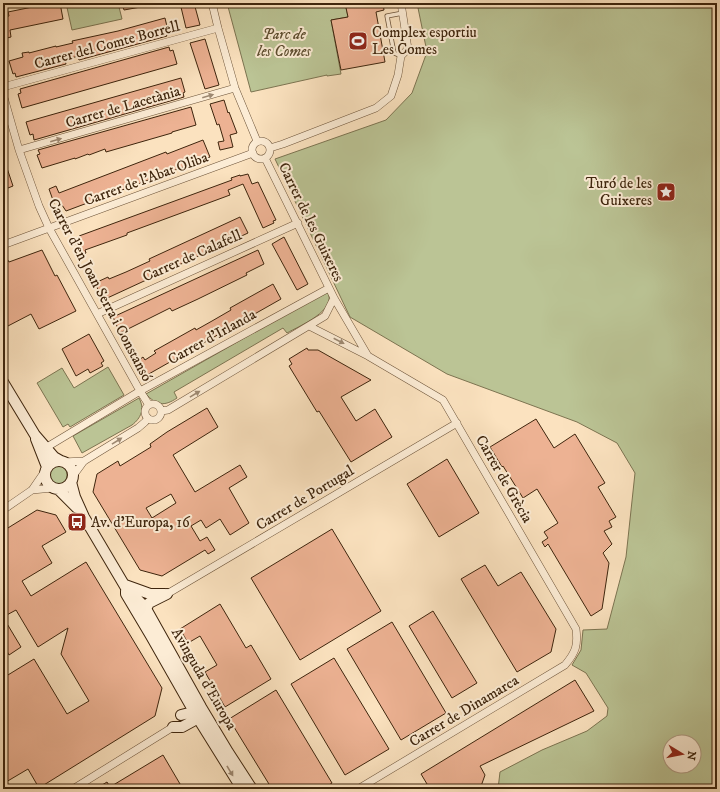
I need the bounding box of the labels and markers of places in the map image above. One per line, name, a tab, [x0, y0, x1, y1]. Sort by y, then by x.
place label: Complex esportiu Les Comes	[372, 23, 477, 59]
sports icon: Complex esportiu Les Comes	[347, 30, 369, 52]
place label: Turó de les Guixeres	[586, 174, 652, 210]
place icon: Turó de les Guixeres	[655, 181, 677, 203]
bus stop icon: Av. d'Europa, 16	[66, 511, 88, 533]
place label: Av. d'Europa, 16	[91, 513, 191, 532]

